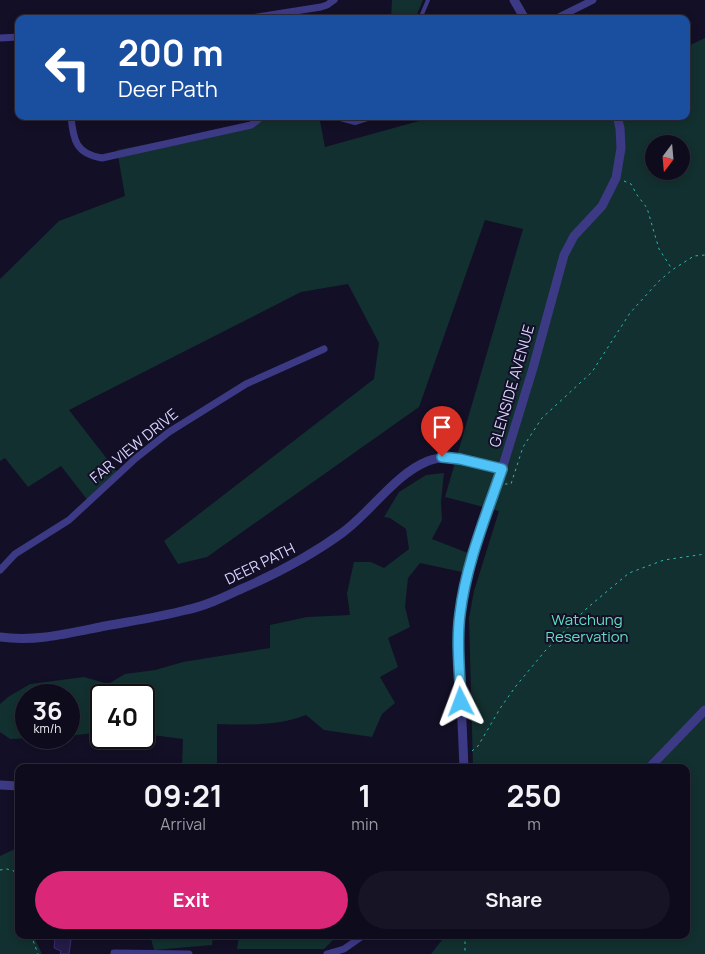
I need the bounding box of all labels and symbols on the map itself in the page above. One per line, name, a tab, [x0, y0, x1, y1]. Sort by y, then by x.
north arrow	[645, 135, 690, 180]
street label: GLENSIDE AVENUE	[484, 322, 539, 450]
street label: FAR VIEW DRIVE	[85, 403, 182, 488]
pin	[421, 406, 463, 457]
street label: DEER PATH	[221, 538, 298, 590]
park label: Watchung Reservation	[545, 609, 629, 647]
position arrow	[434, 675, 486, 727]
speed limit sign: 40	[90, 684, 155, 749]

